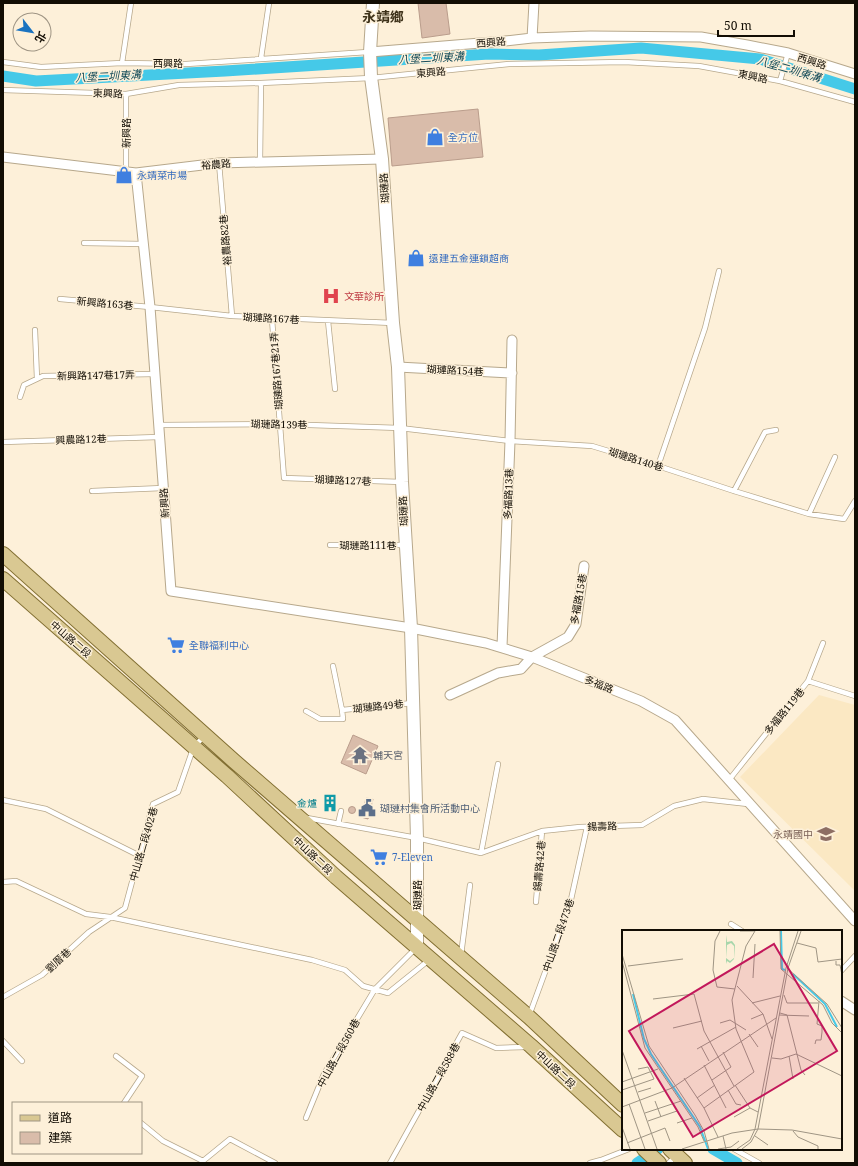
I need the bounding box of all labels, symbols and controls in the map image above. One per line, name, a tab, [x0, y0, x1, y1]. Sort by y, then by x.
district label: 永靖鄉	[362, 7, 404, 26]
north arrow	[12, 12, 52, 52]
scale bar	[718, 12, 794, 38]
text: 50 m	[724, 17, 752, 34]
text: 北	[32, 29, 50, 46]
street label: 西興路	[475, 34, 507, 50]
water label: 八堡二圳東溝	[398, 48, 466, 67]
street label: 西興路	[796, 50, 828, 72]
water label: 八堡二圳東溝	[755, 52, 825, 85]
street label: 西興路	[153, 56, 183, 70]
street label: 東興路	[415, 64, 447, 80]
water label: 八堡二圳東溝	[75, 66, 143, 85]
street label: 東興路	[737, 66, 769, 86]
street label: 東興路	[93, 85, 123, 101]
street label: 新興路	[119, 118, 133, 148]
shop icon: 全方位	[425, 127, 445, 147]
place label: 全方位	[448, 130, 478, 144]
street label: 裕農路	[200, 156, 232, 172]
shop icon: 永靖菜市場	[114, 165, 134, 185]
place label: 永靖菜市場	[137, 168, 187, 182]
street label: 瑚璉路	[376, 173, 392, 203]
street label: 裕農路82巷	[216, 214, 234, 266]
shop icon: 遠建五金連鎖超商	[406, 248, 426, 268]
place label: 遠建五金連鎖超商	[429, 251, 509, 265]
hospital icon: 文華診所	[321, 286, 341, 306]
place label: 文華診所	[344, 289, 384, 303]
street label: 新興路163巷	[76, 294, 134, 312]
street label: 瑚璉路167巷	[242, 310, 300, 326]
street label: 瑚璉路167巷21弄	[266, 332, 286, 410]
street label: 瑚璉路154巷	[426, 362, 484, 378]
street label: 新興路147巷17弄	[57, 367, 135, 383]
street label: 瑚璉路139巷	[250, 417, 308, 431]
street label: 興農路12巷	[55, 431, 107, 447]
street label: 瑚璉路140巷	[607, 444, 665, 474]
street label: 多福路13巷	[500, 468, 516, 520]
street label: 瑚璉路127巷	[314, 472, 372, 488]
street label: 新興路	[156, 488, 172, 518]
street label: 瑚璉路	[395, 496, 411, 526]
street label: 瑚璉路111巷	[340, 538, 396, 552]
street label: 多福路15巷	[567, 573, 589, 625]
street label: 中山路二段	[48, 617, 94, 661]
supermarket icon: 全聯福利中心	[166, 635, 186, 655]
place label: 全聯福利中心	[189, 638, 249, 652]
street label: 多福路	[582, 672, 616, 696]
street label: 多福路119巷	[761, 685, 807, 737]
street label: 瑚璉路49巷	[352, 696, 404, 716]
temple icon: 輔天宮	[350, 745, 370, 765]
place label: 輔天宮	[373, 748, 403, 762]
building icon: 金爐	[320, 793, 340, 813]
place label: 金爐	[297, 796, 317, 810]
public building icon: 瑚璉村集會所活動中心	[357, 798, 377, 818]
place label: 瑚璉村集會所活動中心	[380, 801, 480, 815]
street label: 中山路二段402巷	[126, 805, 160, 883]
street label: 錫壽路	[587, 818, 617, 834]
school or university icon: 永靖國中	[816, 824, 836, 844]
place label: 永靖國中	[773, 827, 813, 841]
street label: 中山路二段	[290, 833, 336, 877]
street label: 錫壽路42巷	[530, 840, 548, 892]
supermarket icon: 7-Eleven	[369, 847, 389, 867]
place label: 7-Eleven	[392, 850, 434, 864]
street label: 瑚璉路	[410, 880, 424, 910]
street label: 中山路二段473巷	[539, 896, 577, 974]
inset map	[622, 930, 842, 1150]
street label: 劉厝巷	[42, 945, 74, 975]
street label: 中山路二段560巷	[313, 1016, 363, 1090]
street label: 中山路二段588巷	[413, 1040, 463, 1114]
street label: 中山路二段	[533, 1047, 579, 1091]
legend	[12, 1102, 142, 1154]
text: 道路	[48, 1109, 72, 1126]
text: 建築	[48, 1129, 72, 1146]

